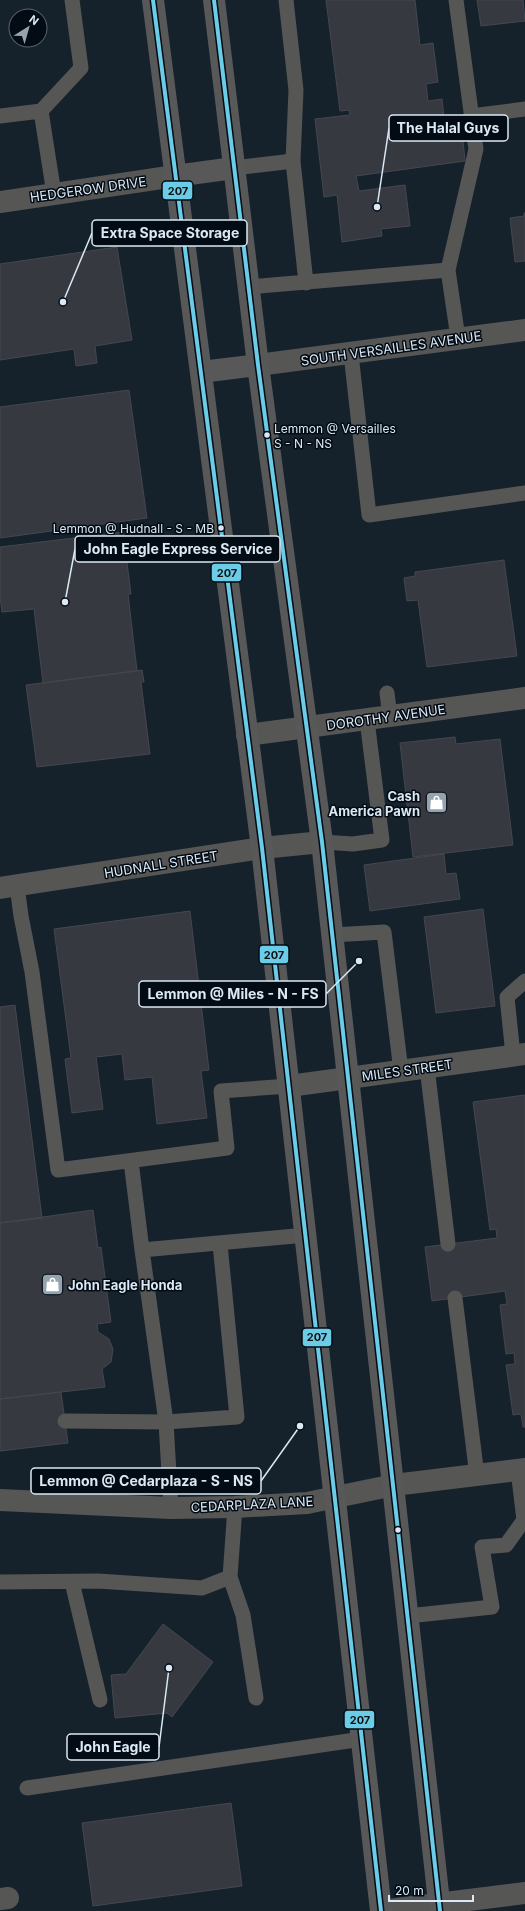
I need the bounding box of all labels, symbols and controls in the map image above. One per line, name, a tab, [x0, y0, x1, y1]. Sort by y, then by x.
north arrow	[8, 8, 48, 48]
text: N	[26, 12, 42, 28]
callout: The Halal Guys	[389, 115, 508, 141]
text: The Halal Guys	[397, 119, 500, 136]
street label: HEDGEROW DRIVE	[29, 173, 147, 205]
line badge: 207	[162, 181, 193, 200]
text: 207	[168, 184, 188, 198]
callout: Extra Space Storage	[92, 220, 247, 246]
text: Extra Space Storage	[101, 224, 239, 241]
street label: SOUTH VERSAILLES AVENUE	[300, 327, 482, 369]
place label: Lemmon @ Versailles S - N - NS	[274, 421, 396, 451]
marker: Lemmon @ Versailles S - N - NS	[262, 430, 272, 440]
place label: Lemmon @ Hudnall - S - MB	[53, 521, 214, 536]
marker: Lemmon @ Hudnall - S - MB	[216, 523, 226, 533]
callout: John Eagle Express Service	[75, 536, 280, 562]
text: John Eagle Express Service	[84, 540, 272, 557]
line badge: 207	[211, 563, 242, 582]
text: 207	[217, 566, 237, 580]
street label: DOROTHY AVENUE	[326, 701, 446, 733]
place label: Cash America Pawn	[328, 788, 420, 819]
shop icon: Cash America Pawn	[423, 790, 449, 816]
street label: HUDNALL STREET	[103, 847, 219, 881]
line badge: 207	[259, 945, 289, 964]
text: 207	[264, 948, 284, 962]
callout: Lemmon @ Miles - N - FS	[139, 981, 326, 1007]
text: Lemmon @ Miles - N - FS	[147, 985, 319, 1002]
street label: MILES STREET	[361, 1056, 453, 1084]
shop icon: John Eagle Honda	[40, 1272, 66, 1298]
place label: John Eagle Honda	[68, 1277, 182, 1293]
line badge: 207	[302, 1328, 332, 1347]
text: 207	[307, 1330, 327, 1344]
callout: Lemmon @ Cedarplaza - S - NS	[31, 1468, 261, 1494]
text: Lemmon @ Cedarplaza - S - NS	[39, 1472, 253, 1489]
street label: CEDARPLAZA LANE	[190, 1493, 314, 1515]
unlabelled marker	[393, 1525, 403, 1535]
line badge: 207	[344, 1710, 375, 1729]
text: 207	[350, 1713, 370, 1727]
callout: John Eagle	[67, 1734, 159, 1760]
text: John Eagle	[75, 1738, 151, 1755]
scale bar	[389, 1877, 473, 1903]
text: 20 m	[395, 1883, 424, 1898]

